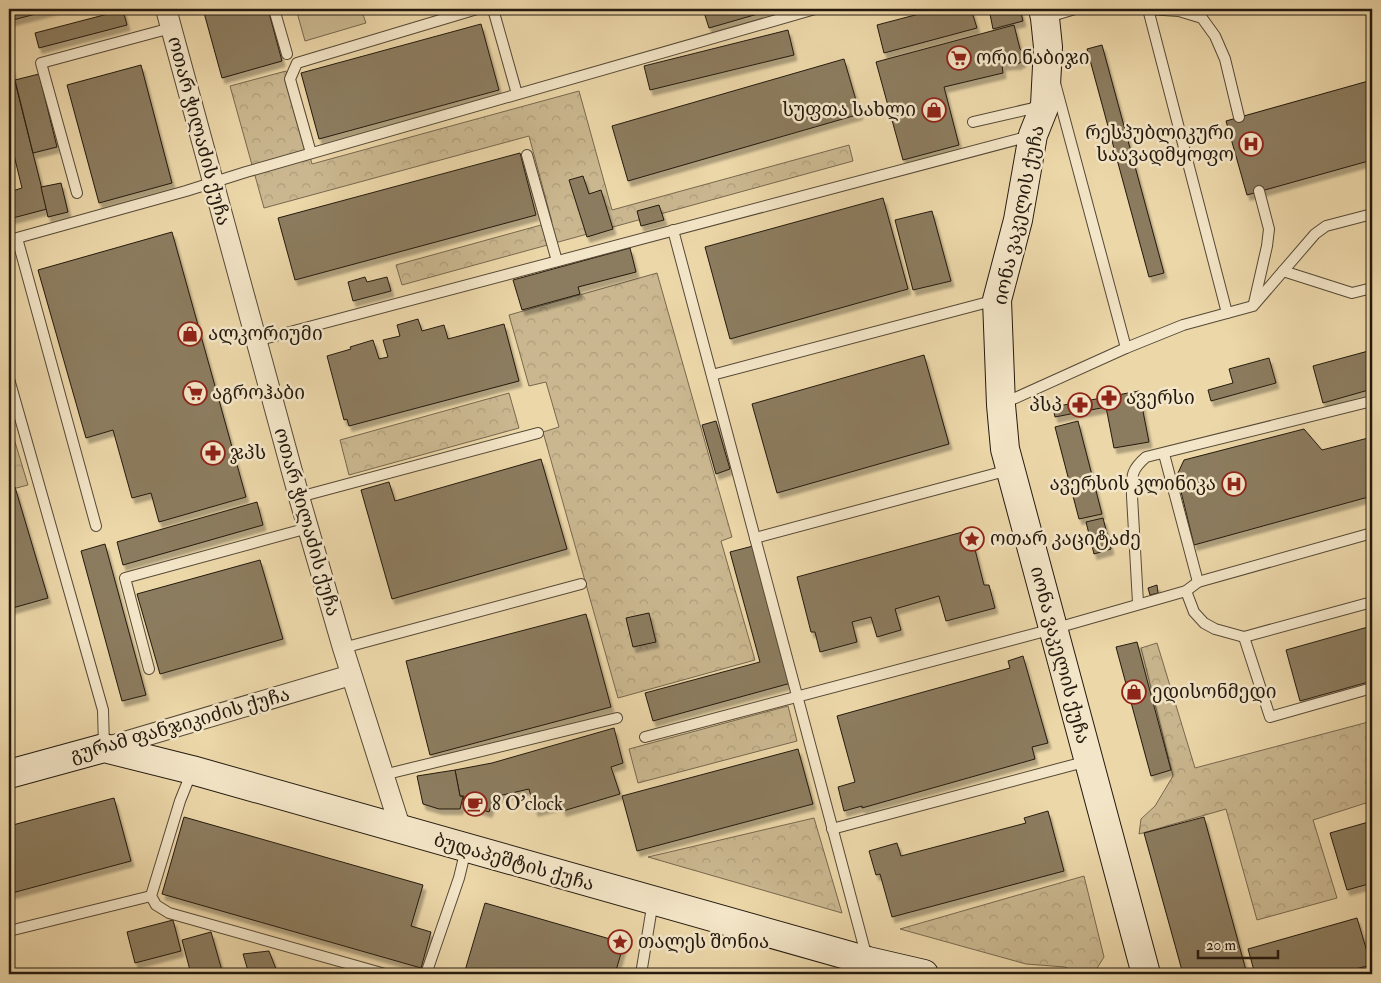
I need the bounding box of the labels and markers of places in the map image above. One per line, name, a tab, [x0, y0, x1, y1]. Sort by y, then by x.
supermarket icon: ორი ნაბიჯი	[946, 45, 972, 71]
place label: ორი ნაბიჯი	[976, 46, 1089, 70]
shop icon: სუფთა სახლი	[921, 97, 947, 123]
place label: სუფთა სახლი	[782, 98, 916, 122]
place label: რესპუბლიკური საავადმყოფო	[1085, 121, 1234, 167]
hospital icon: რესპუბლიკური საავადმყოფო	[1238, 131, 1264, 157]
shop icon: ალკორიუმი	[177, 321, 203, 347]
place label: ალკორიუმი	[208, 322, 323, 346]
supermarket icon: აგროჰაბი	[182, 380, 208, 406]
place label: აგროჰაბი	[212, 381, 305, 405]
pharmacy icon: ავერსი	[1096, 385, 1122, 411]
place label: ავერსი	[1126, 386, 1195, 410]
pharmacy icon: პსპ	[1067, 392, 1093, 418]
place label: პსპ	[1029, 393, 1062, 417]
pharmacy icon: ჯპს	[200, 440, 226, 466]
place label: ჯპს	[230, 441, 266, 465]
hospital icon: ავერსის კლინიკა	[1221, 471, 1247, 497]
place label: ავერსის კლინიკა	[1050, 472, 1216, 496]
place icon: ოთარ კაციტაძე	[959, 526, 985, 552]
place label: ოთარ კაციტაძე	[990, 527, 1141, 551]
shop icon: ედისონმედი	[1121, 679, 1147, 705]
place label: ედისონმედი	[1152, 680, 1277, 704]
cafe icon: 8 O'clock	[462, 791, 488, 817]
place label: 8 O'clock	[492, 792, 563, 816]
place icon: თალეს შონია	[607, 929, 633, 955]
place label: თალეს შონია	[638, 930, 769, 954]

